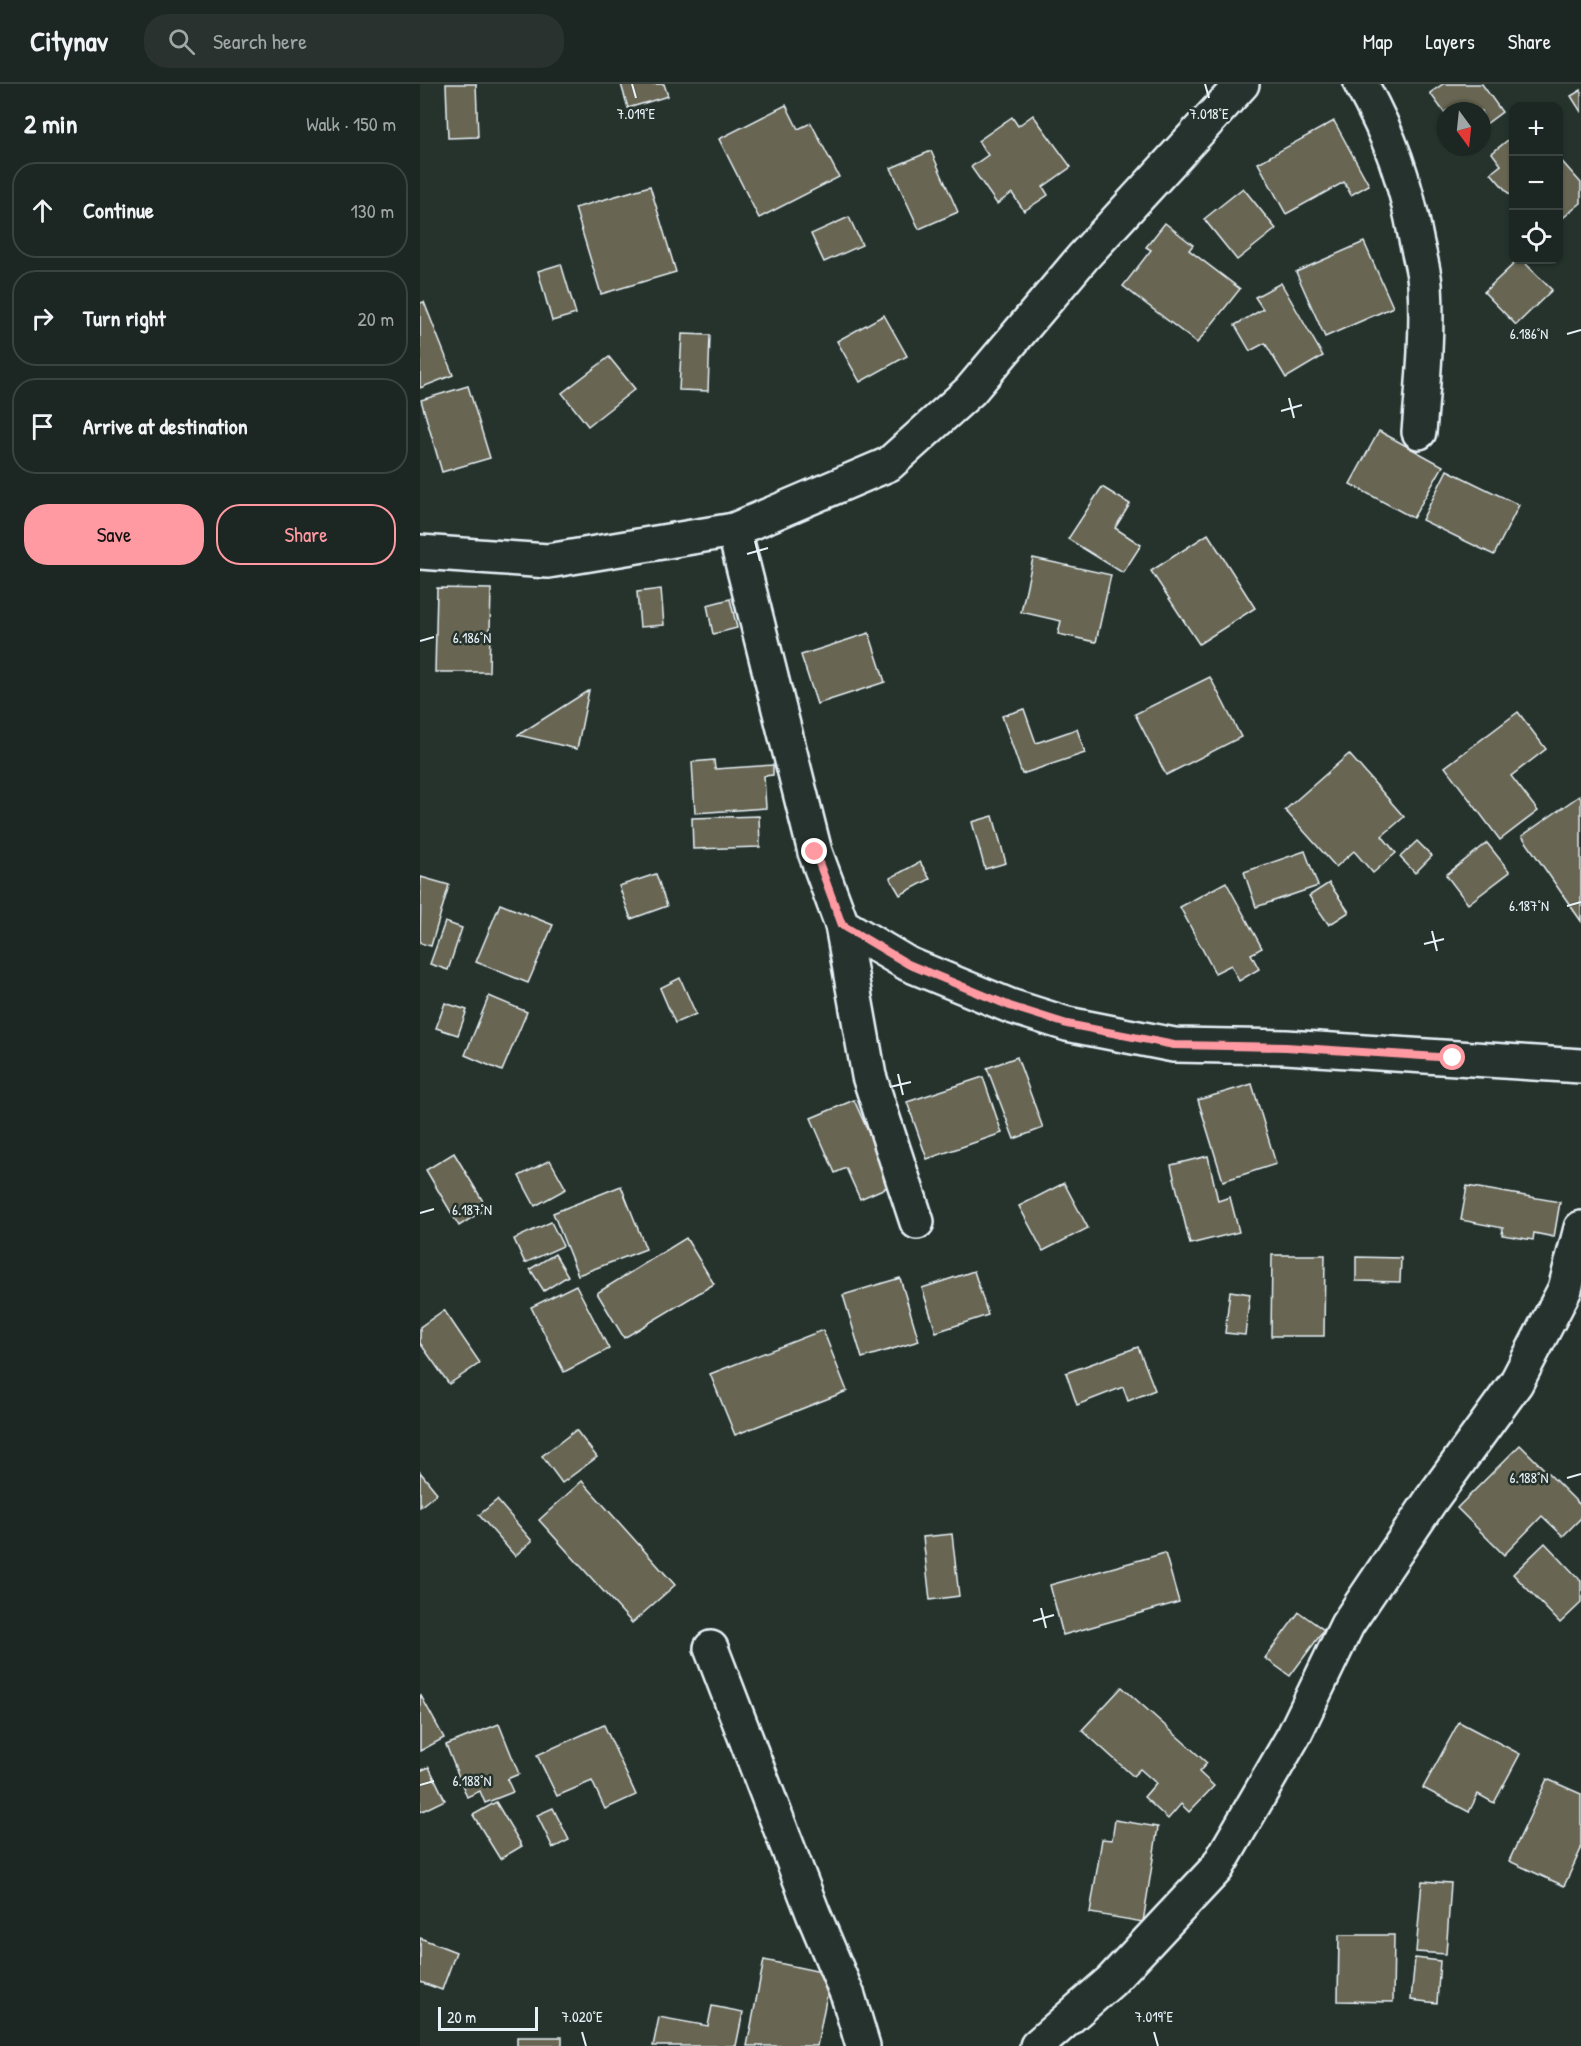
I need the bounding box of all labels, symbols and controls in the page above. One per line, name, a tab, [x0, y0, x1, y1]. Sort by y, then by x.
search box	[144, 14, 564, 68]
text: Citynav	[30, 22, 108, 60]
icon: search	[165, 25, 198, 58]
text: Search here	[213, 26, 307, 56]
text: Map	[1363, 27, 1392, 56]
text: Layers	[1425, 27, 1475, 56]
text: Share	[1508, 27, 1551, 56]
north arrow	[1437, 102, 1491, 156]
map controls	[1509, 102, 1563, 264]
button: +	[1509, 102, 1563, 156]
text: 7.019°E	[617, 103, 656, 124]
text: 7.018°E	[1189, 103, 1229, 124]
text: 2 min	[24, 106, 77, 141]
text: Walk · 150 m	[306, 110, 396, 137]
button: −	[1509, 156, 1563, 210]
icon: ahead	[26, 194, 59, 227]
text: Continue	[83, 195, 154, 225]
text: 130 m	[351, 197, 394, 224]
button: locate	[1509, 210, 1563, 264]
icon: right	[26, 302, 59, 335]
text: Turn right	[83, 303, 166, 333]
text: 20 m	[357, 305, 394, 332]
text: 6.186°N	[1510, 323, 1548, 344]
icon: arrive	[26, 410, 59, 443]
text: Arrive at destination	[83, 411, 248, 441]
button: Save	[24, 504, 204, 565]
button: Share	[216, 504, 396, 565]
text: 6.186°N	[453, 627, 491, 648]
route end	[801, 838, 827, 864]
text: 6.187°N	[1509, 895, 1549, 916]
route start	[1439, 1044, 1465, 1070]
text: 6.187°N	[452, 1199, 492, 1220]
text: 6.188°N	[1509, 1467, 1549, 1488]
text: 6.188°N	[452, 1770, 492, 1791]
scale bar	[438, 2004, 538, 2032]
text: 20 m	[447, 2006, 476, 2028]
text: 7.020°E	[561, 2006, 603, 2027]
text: 7.019°E	[1135, 2006, 1174, 2027]

